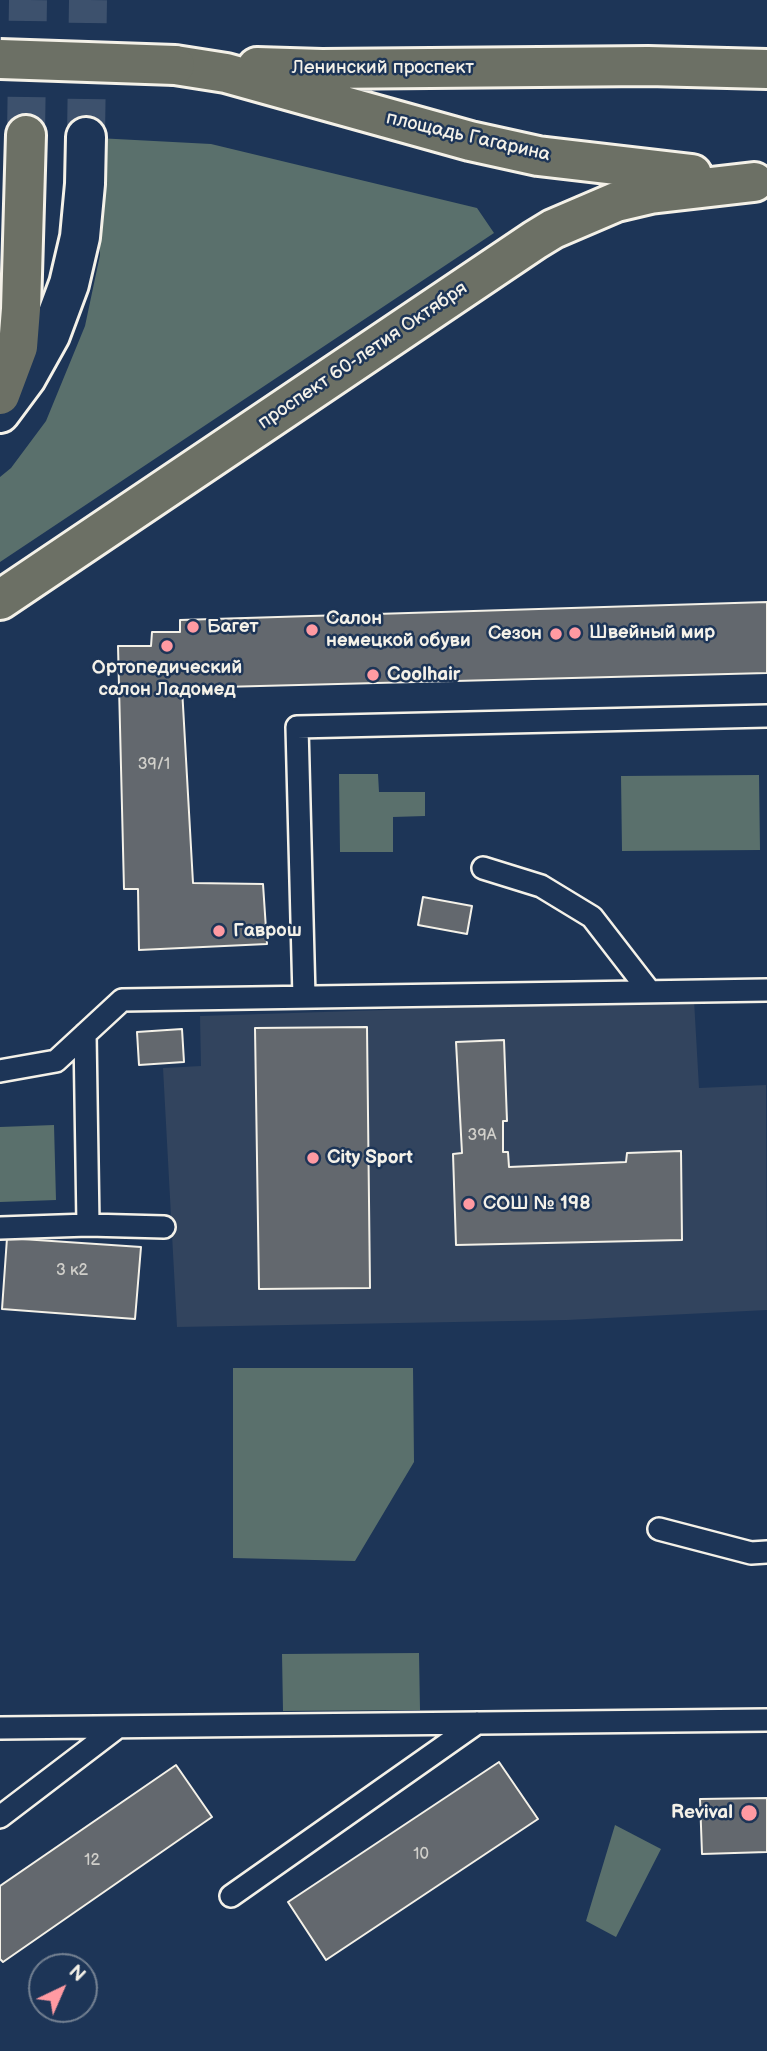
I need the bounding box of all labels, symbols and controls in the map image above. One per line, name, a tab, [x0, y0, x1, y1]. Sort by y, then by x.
street label: Ленинский проспект	[292, 57, 474, 79]
street label: площадь Гагарина	[384, 107, 552, 167]
street label: проспект 60-летия Октября	[254, 277, 472, 435]
place label: Салон немецкой обуви	[326, 608, 471, 652]
place label: Багет	[207, 616, 259, 638]
marker: Багет	[185, 619, 201, 635]
marker: Салон немецкой обуви	[304, 622, 320, 638]
place label: Швейный мир	[589, 622, 715, 644]
place label: Сезон	[488, 623, 542, 645]
marker: Швейный мир	[567, 625, 583, 641]
marker: Сезон	[548, 626, 564, 642]
marker: Ортопедический салон Ладомед	[159, 638, 175, 654]
place label: Ортопедический салон Ладомед	[92, 657, 242, 701]
place label: Coolhair	[387, 664, 460, 686]
marker: Coolhair	[365, 667, 381, 683]
house number: 39/1	[138, 755, 170, 775]
place label: Гаврош	[233, 920, 302, 942]
marker: Гаврош	[211, 923, 227, 939]
house number: 39А	[468, 1126, 496, 1146]
place label: City Sport	[327, 1147, 413, 1169]
marker: City Sport	[305, 1150, 321, 1166]
place label: СОШ № 198	[483, 1193, 591, 1215]
marker: СОШ № 198	[461, 1196, 477, 1212]
house number: 3 к2	[56, 1261, 88, 1281]
place label: Revival	[671, 1802, 733, 1824]
marker: Revival	[739, 1803, 759, 1823]
house number: 10	[413, 1845, 429, 1865]
house number: 12	[84, 1851, 100, 1871]
north arrow	[28, 1953, 98, 2023]
text: N	[63, 1961, 90, 1987]

